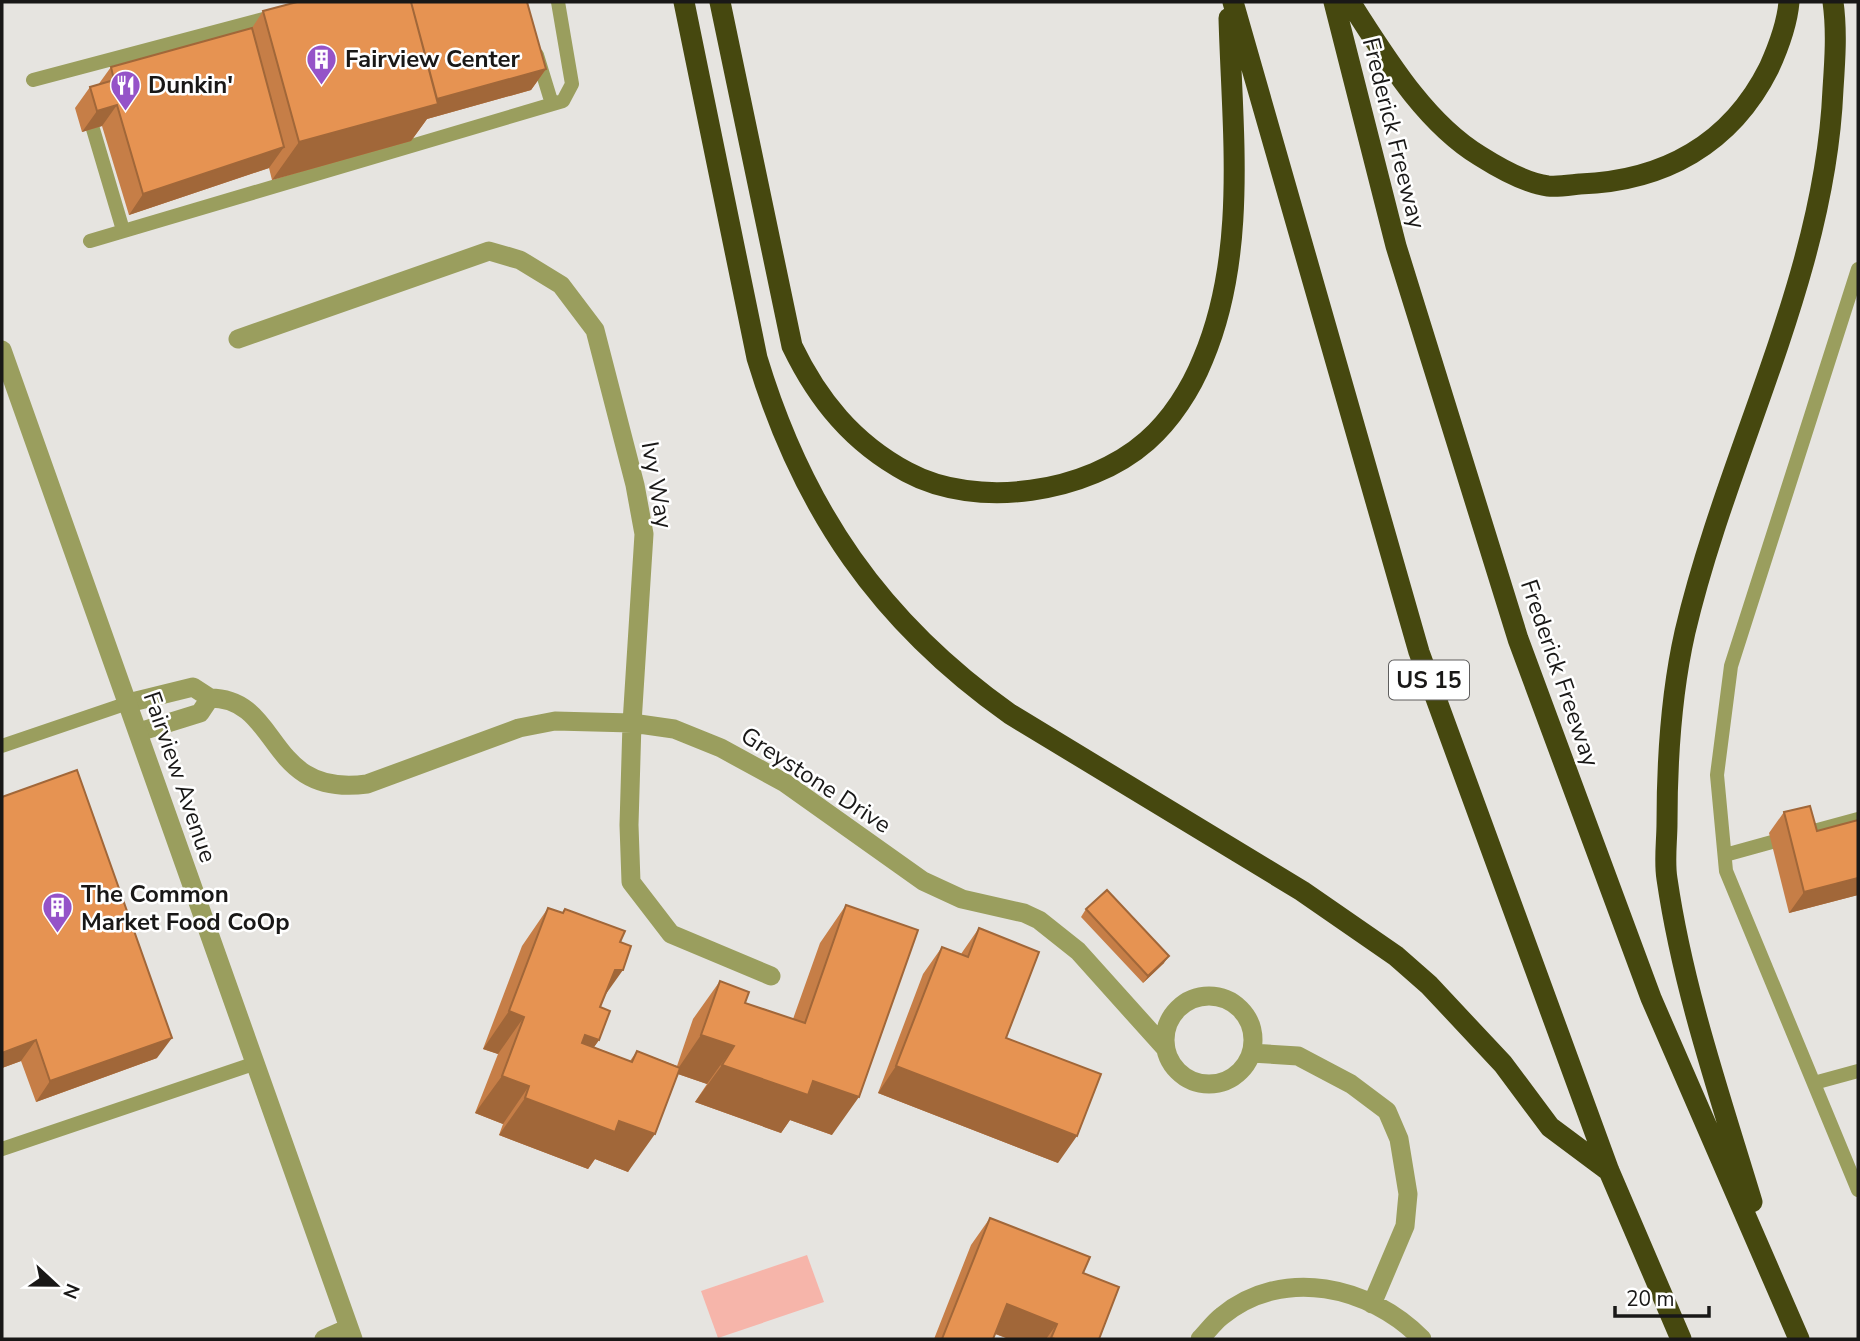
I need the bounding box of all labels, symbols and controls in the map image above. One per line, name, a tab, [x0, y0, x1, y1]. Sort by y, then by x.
street label: Frederick Freeway	[1355, 34, 1433, 233]
building icon: Fairview Center	[305, 42, 339, 86]
place label: Fairview Center	[345, 43, 521, 75]
restaurant icon: Dunkin'	[108, 68, 142, 112]
place label: Dunkin'	[148, 69, 233, 101]
street label: Ivy Way	[634, 439, 680, 531]
street label: Frederick Freeway	[1513, 575, 1607, 771]
road number: US 15	[1389, 660, 1469, 700]
street label: Fairview Avenue	[136, 687, 224, 867]
street label: Greystone Drive	[735, 719, 897, 841]
place label: The Common Market Food CoOp	[81, 878, 290, 938]
building icon: The Common Market Food CoOp	[41, 891, 75, 935]
north arrow	[21, 1250, 91, 1320]
scale bar	[1615, 1274, 1710, 1318]
text: N	[56, 1280, 86, 1302]
text: 20 m	[1626, 1285, 1675, 1313]

